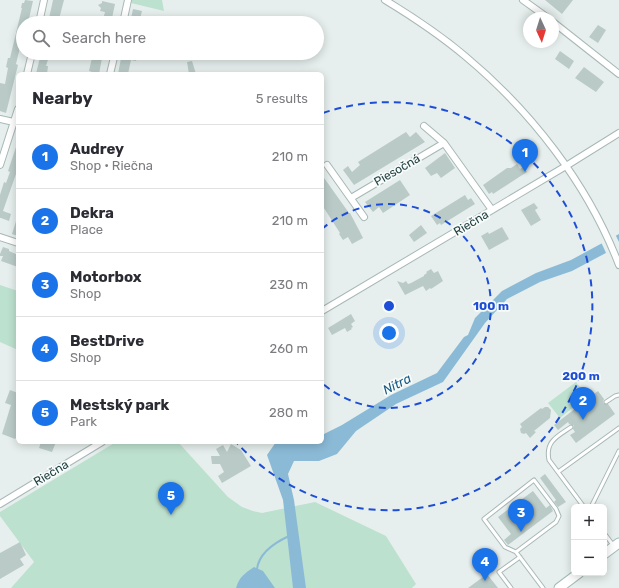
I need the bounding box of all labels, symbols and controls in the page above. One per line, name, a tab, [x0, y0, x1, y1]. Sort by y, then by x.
north arrow	[523, 12, 559, 48]
search box	[16, 16, 324, 60]
icon: search	[30, 27, 52, 49]
text: Search here	[62, 29, 146, 47]
text: Nearby	[32, 88, 93, 108]
text: 5 results	[256, 91, 308, 106]
pin: 1	[512, 139, 538, 172]
text: Audrey	[70, 140, 124, 158]
text: 1	[42, 149, 48, 164]
text: 210 m	[272, 149, 308, 164]
street label: Piesočná	[371, 151, 423, 189]
text: Shop · Riečna	[70, 158, 153, 173]
text: Dekra	[70, 204, 114, 222]
street label: Riečna	[451, 207, 491, 239]
text: 2	[41, 213, 49, 228]
text: 210 m	[272, 213, 308, 228]
text: Place	[70, 222, 103, 237]
text: Motorbox	[70, 268, 142, 286]
text: 3	[41, 277, 49, 292]
text: 230 m	[270, 277, 308, 292]
text: Shop	[70, 286, 101, 301]
centre of rings	[382, 299, 396, 313]
text: 100 m	[473, 299, 509, 313]
your location	[379, 323, 399, 343]
text: BestDrive	[70, 332, 144, 350]
text: 4	[41, 341, 49, 356]
text: 260 m	[270, 341, 308, 356]
text: Shop	[70, 350, 101, 365]
text: 200 m	[562, 369, 600, 383]
water label: Nitra	[380, 370, 414, 397]
pin: 2	[570, 387, 596, 420]
text: Mestský park	[70, 396, 169, 414]
text: 5	[41, 405, 49, 420]
text: 280 m	[269, 405, 308, 420]
text: Park	[70, 414, 97, 429]
street label: Riečna	[31, 457, 71, 489]
pin: 5	[158, 482, 184, 515]
pin: 3	[508, 499, 534, 532]
map controls	[571, 504, 607, 576]
button: +	[571, 504, 607, 540]
button: −	[571, 540, 607, 576]
pin: 4	[472, 548, 498, 581]

